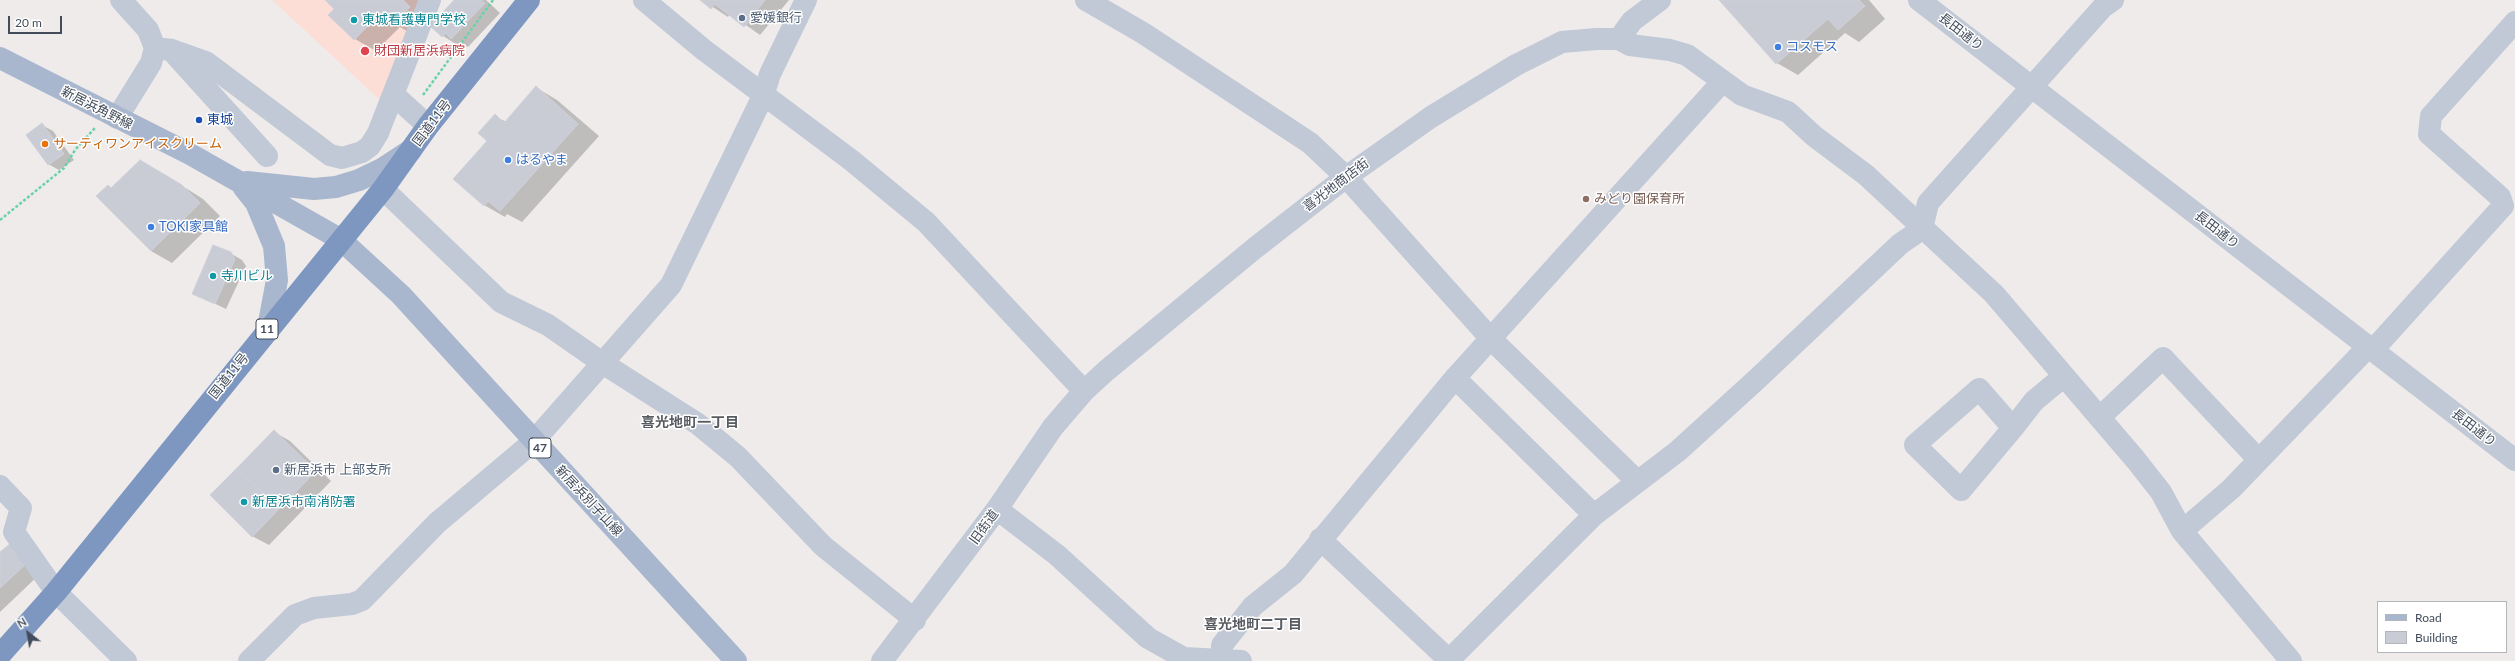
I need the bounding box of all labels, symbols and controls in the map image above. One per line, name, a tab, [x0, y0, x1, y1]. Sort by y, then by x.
scale bar	[10, 8, 64, 34]
place label: 愛媛銀行	[750, 10, 802, 26]
street label: 長田通り	[1936, 10, 1986, 54]
place label: 東城看護専門学校	[362, 12, 466, 28]
marker: 愛媛銀行	[737, 13, 747, 23]
text: 20 m	[15, 15, 42, 30]
marker: 東城看護専門学校	[349, 15, 359, 25]
place label: コスモス	[1786, 39, 1838, 55]
marker: コスモス	[1773, 42, 1783, 52]
place label: 財団新居浜病院	[374, 43, 465, 59]
marker: 財団新居浜病院	[359, 45, 371, 57]
street label: 新居浜角野線	[59, 83, 135, 133]
street label: 国道11号	[409, 97, 455, 149]
place label: 東城	[207, 112, 233, 128]
marker: 東城	[194, 115, 204, 125]
place label: サーティワンアイスクリーム	[53, 136, 222, 152]
marker: サーティワンアイスクリーム	[40, 139, 50, 149]
place label: はるやま	[516, 152, 568, 168]
marker: はるやま	[503, 155, 513, 165]
street label: 喜光地商店街	[1300, 155, 1372, 215]
place label: みどり園保育所	[1594, 191, 1685, 207]
marker: みどり園保育所	[1581, 194, 1591, 204]
street label: 長田通り	[2192, 208, 2242, 252]
place label: TOKI家具館	[159, 219, 228, 235]
marker: TOKI家具館	[146, 222, 156, 232]
place label: 寺川ビル	[221, 268, 273, 284]
marker: 寺川ビル	[208, 271, 218, 281]
road number: 11	[256, 319, 278, 339]
street label: 国道11号	[206, 350, 252, 402]
street label: 長田通り	[2449, 406, 2499, 450]
district label: 喜光地町一丁目	[641, 414, 739, 430]
road number: 47	[529, 438, 551, 458]
place label: 新居浜市 上部支所	[284, 462, 391, 478]
street label: 新居浜別子山線	[552, 462, 626, 540]
marker: 新居浜市 上部支所	[271, 465, 281, 475]
place label: 新居浜市南消防署	[252, 494, 356, 510]
marker: 新居浜市南消防署	[239, 497, 249, 507]
street label: 旧街道	[966, 507, 1002, 547]
legend	[2377, 601, 2507, 653]
text: Road	[2415, 610, 2442, 625]
north arrow	[8, 613, 48, 653]
text: N	[15, 615, 29, 630]
district label: 喜光地町二丁目	[1204, 616, 1302, 632]
text: Building	[2415, 630, 2458, 645]

